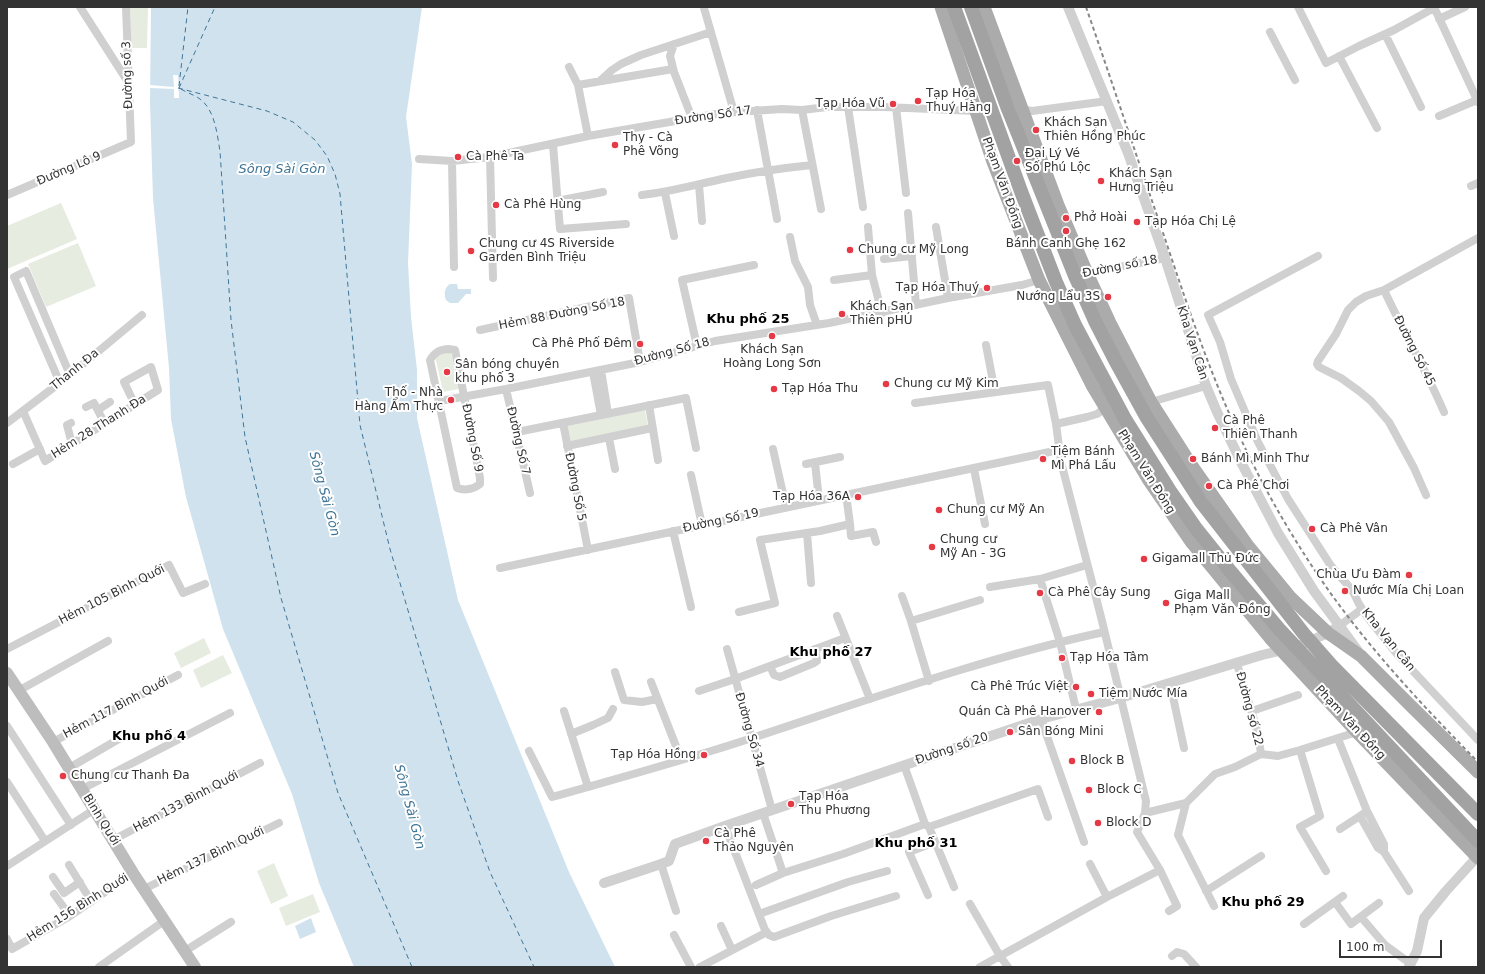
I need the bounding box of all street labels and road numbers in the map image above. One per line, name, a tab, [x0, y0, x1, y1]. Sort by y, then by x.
street label: Đường số 3	[120, 41, 136, 109]
street label: Đường Số 17	[674, 103, 752, 129]
street label: Phạm Văn Đồng	[979, 135, 1025, 231]
street label: Đường Lô 9	[35, 149, 103, 189]
street label: Đường số 18	[1081, 253, 1159, 281]
street label: Hẻm 88 Đường Số 18	[498, 295, 626, 333]
street label: Kha Vạn Cân	[1173, 304, 1211, 382]
street label: Đường Số 45	[1390, 313, 1438, 389]
street label: Đường Số 18	[633, 335, 711, 369]
street label: Thanh Đa	[48, 346, 102, 394]
street label: Hẻm 28 Thanh Đa	[49, 392, 149, 462]
street label: Đường Số 9	[458, 402, 486, 474]
street label: Đường Số 7	[503, 405, 533, 477]
street label: Phạm Văn Đồng	[1114, 427, 1178, 517]
street label: Đường Số 5	[561, 451, 589, 523]
street label: Đường Số 19	[682, 506, 760, 536]
street label: Hẻm 105 Bình Quới	[57, 562, 167, 628]
street label: Kha Vạn Cân	[1358, 606, 1418, 674]
street label: Đường số 22	[1232, 670, 1266, 748]
street label: Hẻm 117 Bình Quới	[61, 674, 171, 742]
street label: Phạm Văn Đồng	[1312, 683, 1388, 763]
street label: Đường Số 34	[731, 691, 767, 769]
street label: Đường số 20	[914, 730, 990, 768]
street label: Hẻm 133 Bình Quới	[131, 768, 241, 836]
street label: Bình Quới	[79, 791, 123, 849]
street label: Hẻm 137 Bình Quới	[155, 824, 267, 888]
street label: Hẻm 156 Bình Quới	[25, 871, 131, 945]

